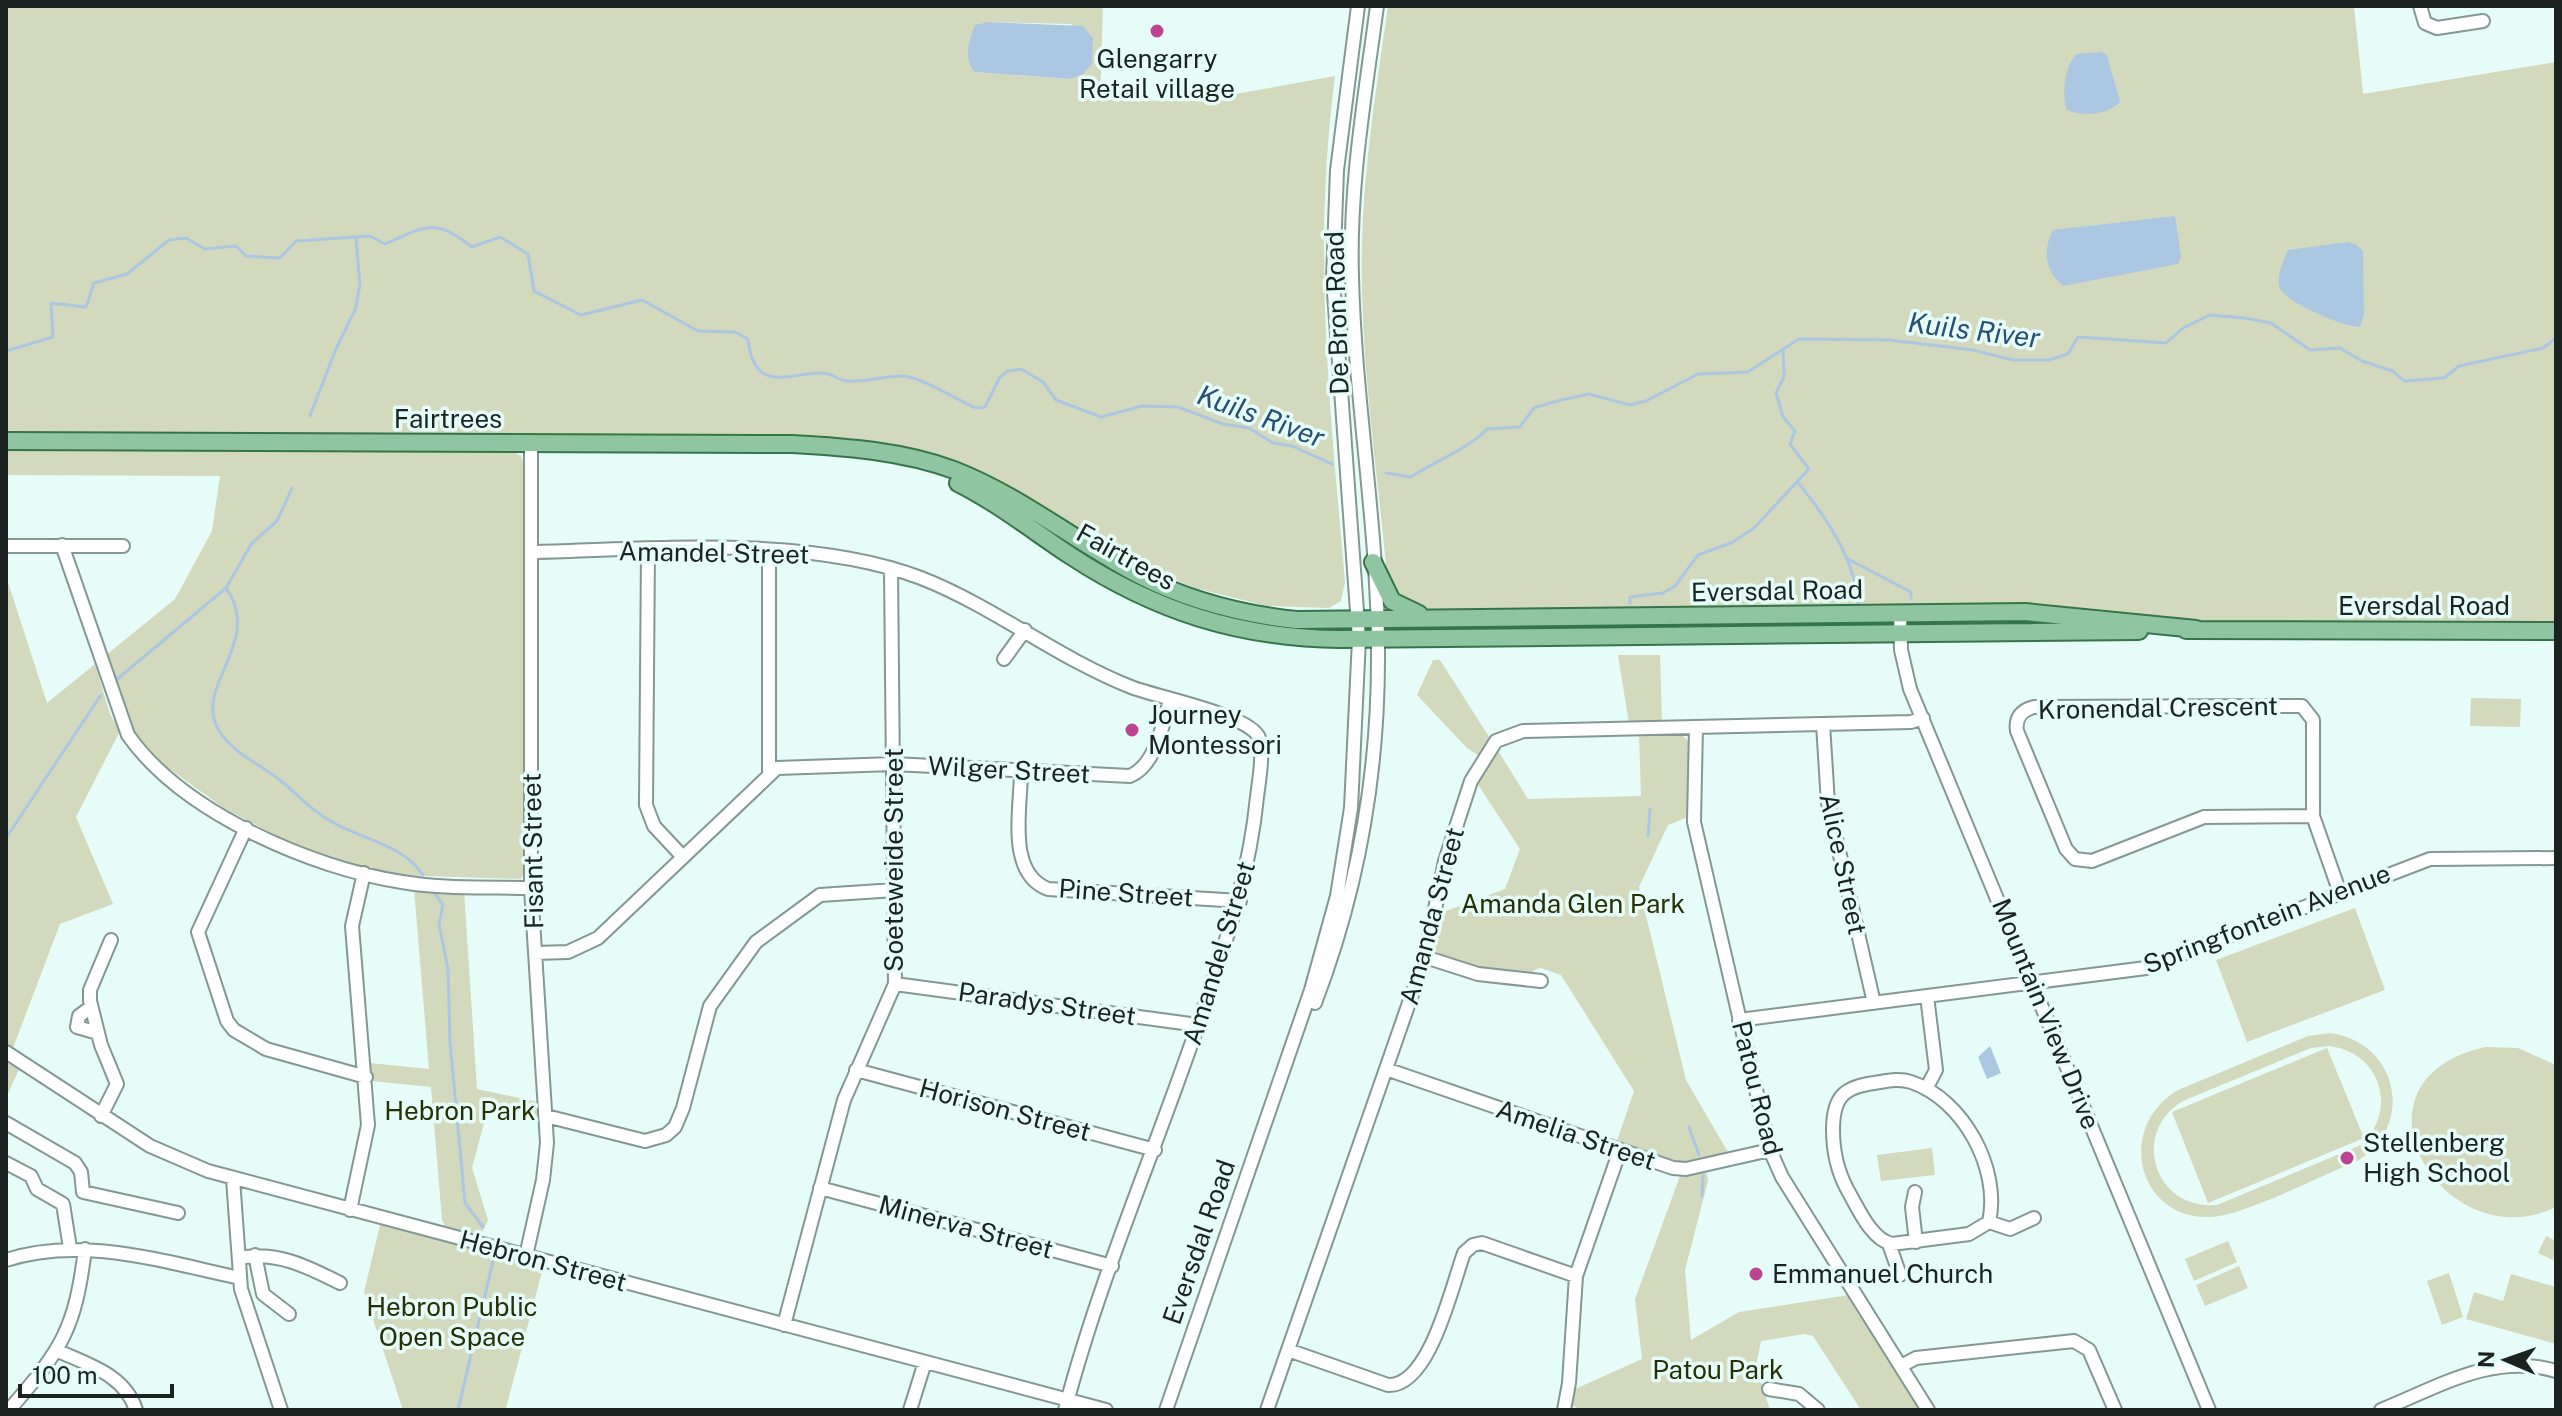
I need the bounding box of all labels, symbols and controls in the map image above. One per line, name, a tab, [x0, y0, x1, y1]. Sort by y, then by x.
marker: Glengarry Retail village	[1148, 22, 1166, 40]
place label: Glengarry Retail village	[1079, 43, 1235, 104]
street label: De Bron Road	[1318, 231, 1355, 395]
water label: Kuils River	[1906, 305, 2042, 354]
water label: Kuils River	[1193, 377, 1330, 454]
street label: Fairtrees	[394, 403, 502, 434]
street label: Fairtrees	[1071, 517, 1181, 596]
street label: Amandel Street	[618, 535, 810, 570]
street label: Eversdal Road	[1691, 573, 1863, 608]
street label: Eversdal Road	[2338, 590, 2510, 621]
street label: Kronendal Crescent	[2038, 690, 2278, 725]
place label: Journey Montessori	[1148, 699, 1282, 760]
marker: Journey Montessori	[1123, 721, 1141, 739]
street label: Soeteweide Street	[878, 748, 909, 972]
street label: Wilger Street	[927, 750, 1091, 789]
street label: Fisant Street	[516, 773, 549, 929]
street label: Alice Street	[1813, 790, 1874, 937]
street label: Amanda Street	[1393, 824, 1470, 1008]
street label: Amandel Street	[1176, 857, 1261, 1049]
street label: Springfontein Avenue	[2139, 857, 2395, 980]
street label: Pine Street	[1058, 872, 1194, 913]
park label: Amanda Glen Park	[1461, 888, 1685, 919]
street label: Mountain View Drive	[1986, 894, 2107, 1134]
street label: Paradys Street	[956, 976, 1138, 1031]
street label: Patou Road	[1726, 1017, 1789, 1158]
street label: Horison Street	[916, 1072, 1094, 1147]
street label: Amelia Street	[1492, 1093, 1660, 1176]
park label: Hebron Park	[384, 1095, 536, 1126]
place label: Stellenberg High School	[2363, 1127, 2510, 1188]
marker: Stellenberg High School	[2338, 1149, 2356, 1167]
street label: Eversdal Road	[1156, 1155, 1241, 1328]
street label: Minerva Street	[876, 1188, 1057, 1265]
street label: Hebron Street	[456, 1223, 630, 1298]
place label: Emmanuel Church	[1772, 1258, 1993, 1289]
marker: Emmanuel Church	[1747, 1265, 1765, 1283]
park label: Hebron Public Open Space	[366, 1291, 538, 1352]
north arrow	[2466, 1320, 2546, 1400]
scale bar	[20, 1348, 172, 1398]
text: N	[2473, 1350, 2499, 1368]
park label: Patou Park	[1652, 1354, 1784, 1385]
text: 100 m	[32, 1361, 98, 1389]

